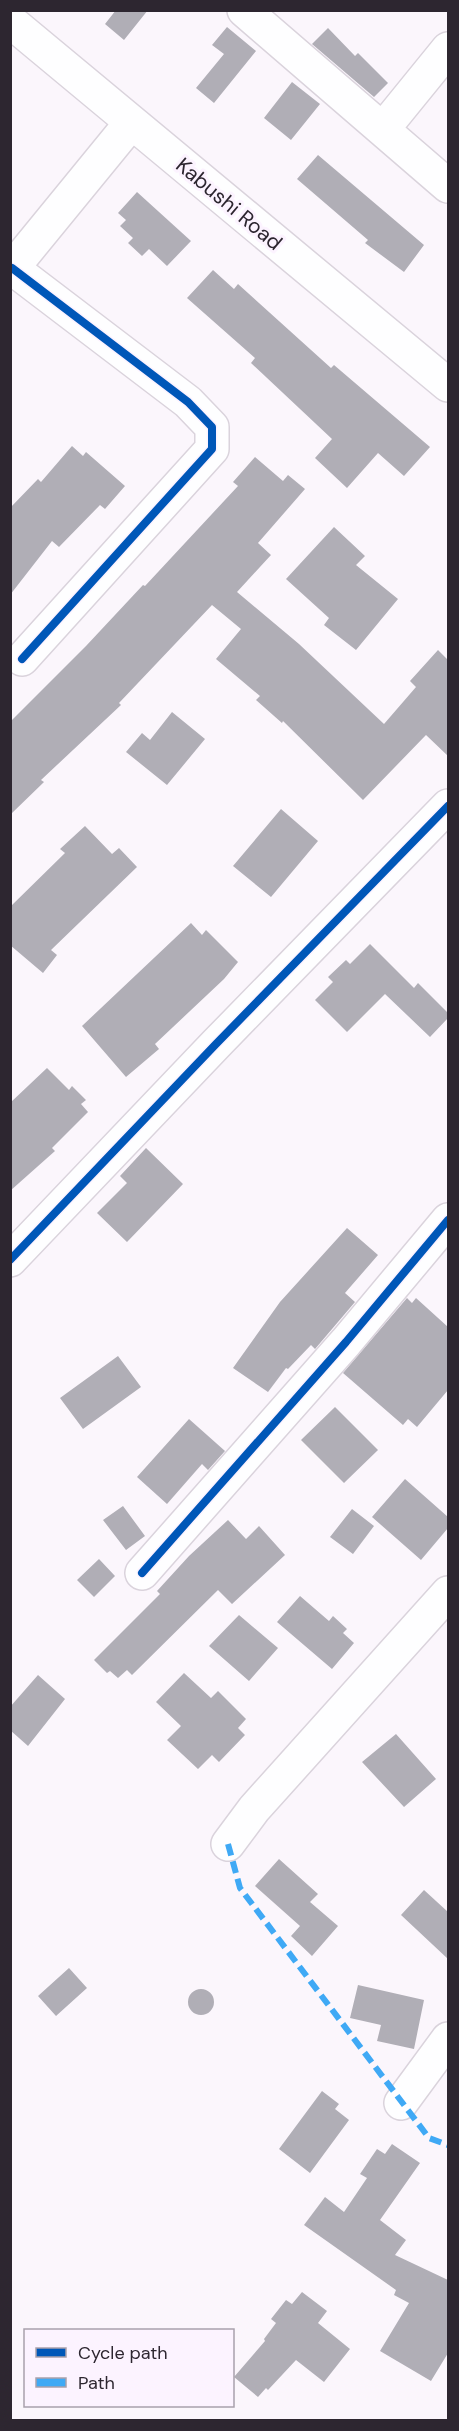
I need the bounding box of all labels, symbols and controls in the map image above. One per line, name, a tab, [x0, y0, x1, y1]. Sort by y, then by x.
street label: Kabushi Road	[170, 151, 288, 257]
legend	[24, 2329, 234, 2407]
text: Cycle path	[78, 2341, 168, 2365]
text: Path	[78, 2371, 115, 2395]

